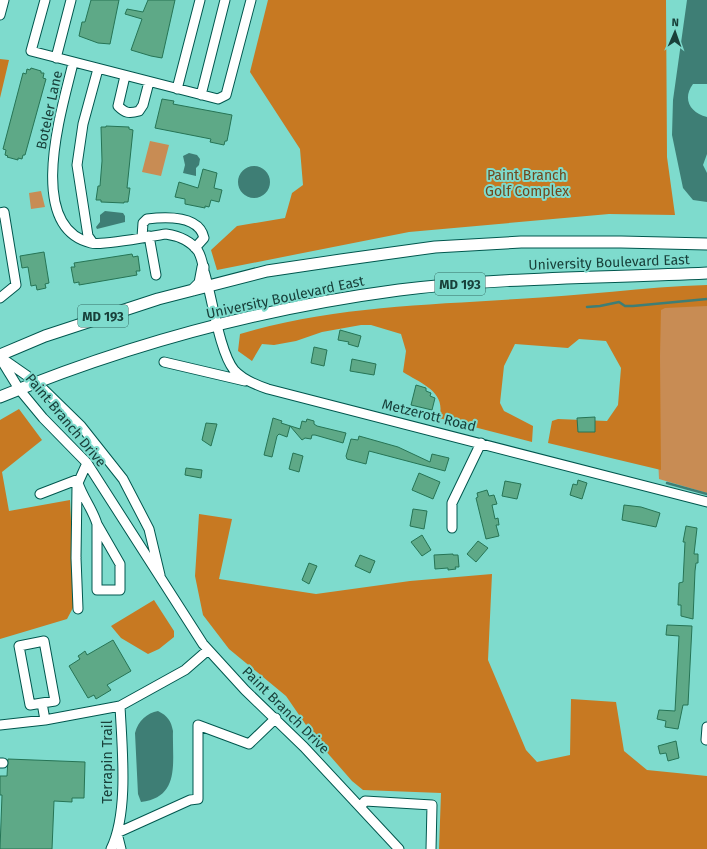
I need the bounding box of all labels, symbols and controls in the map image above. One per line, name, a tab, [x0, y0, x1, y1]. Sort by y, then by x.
north arrow	[655, 12, 695, 52]
text: N	[671, 16, 679, 29]
street label: Boteler Lane	[33, 69, 66, 151]
park label: Paint Branch Golf Complex	[485, 167, 569, 200]
street label: University Boulevard East	[528, 251, 691, 274]
street label: University Boulevard East	[204, 272, 367, 323]
road number: MD 193	[435, 273, 485, 295]
road number: MD 193	[78, 305, 128, 327]
street label: Paint Branch Drive	[22, 370, 110, 470]
street label: Metzerott Road	[380, 396, 478, 435]
street label: Paint Branch Drive	[238, 663, 333, 758]
street label: Terrapin Trail	[99, 720, 116, 804]

